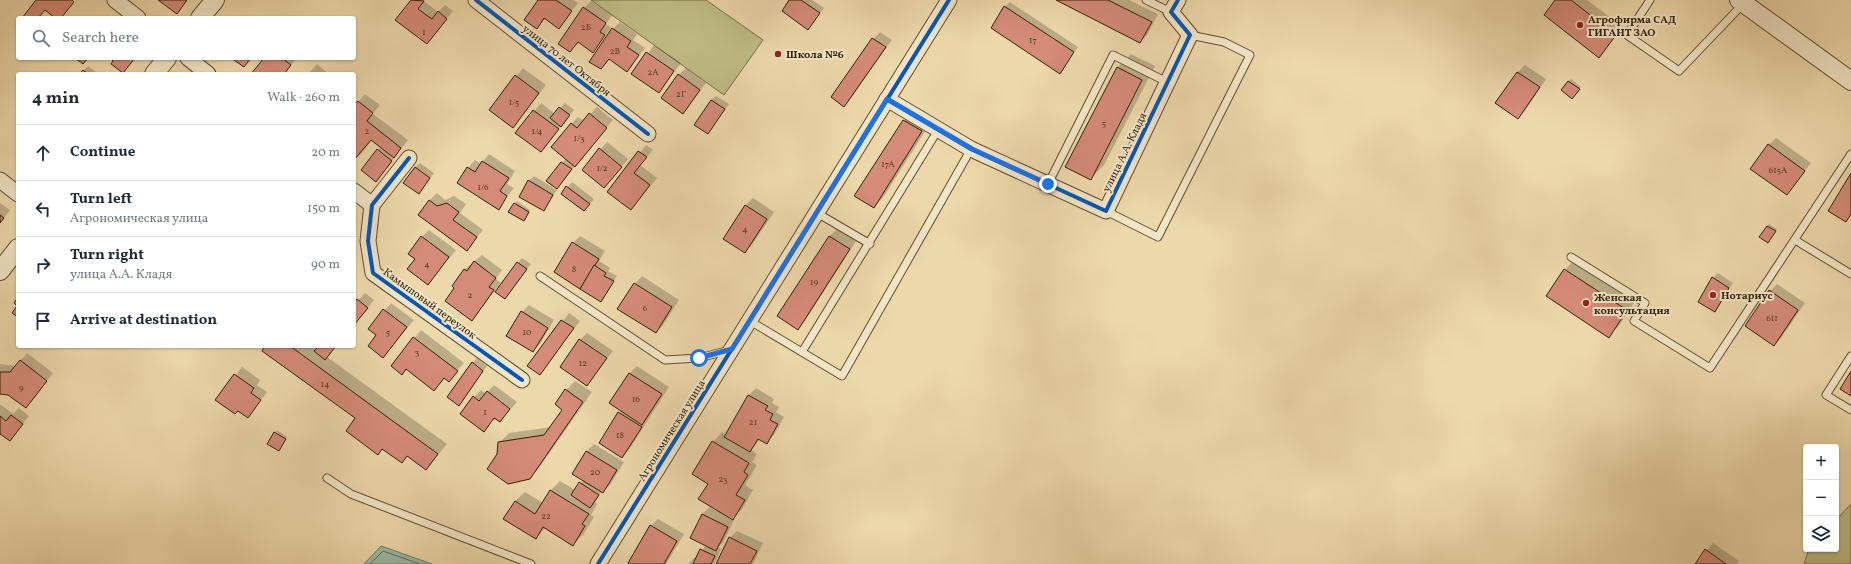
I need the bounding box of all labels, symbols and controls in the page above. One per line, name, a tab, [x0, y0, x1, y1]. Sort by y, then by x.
place label: Агрофирма САД ГИГАНТ ЗАО	[1588, 13, 1676, 41]
search box	[16, 16, 356, 60]
marker: Агрофирма САД ГИГАНТ ЗАО	[1575, 20, 1585, 30]
house number: 2Б	[581, 21, 592, 34]
street label: улица 70 лет Октября	[519, 22, 614, 101]
house number: 1	[422, 26, 426, 39]
icon: search	[30, 27, 52, 49]
text: Search here	[62, 28, 139, 49]
house number: 17	[1029, 34, 1037, 47]
house number: 2В	[610, 45, 621, 58]
place label: Школа №6	[786, 48, 844, 63]
marker: Школа №6	[773, 49, 783, 59]
house number: 2А	[647, 66, 659, 79]
text: 4 min	[32, 87, 79, 110]
house number: 2Г	[676, 88, 686, 101]
text: Walk · 260 m	[267, 89, 340, 107]
house number: 1/5	[509, 96, 519, 109]
street label: улица А.А. Кладя	[1100, 110, 1151, 195]
house number: 5	[1102, 117, 1106, 130]
house number: 2	[365, 125, 370, 138]
house number: 1/4	[532, 125, 542, 138]
house number: 1/3	[573, 132, 585, 145]
icon: ahead	[32, 142, 54, 164]
text: Continue	[70, 142, 135, 163]
text: 20 m	[311, 144, 340, 162]
house number: 17А	[881, 158, 895, 171]
house number: 1/2	[596, 162, 608, 175]
house number: 615А	[1769, 164, 1788, 177]
route end	[1039, 175, 1057, 193]
house number: 1/6	[477, 181, 489, 194]
text: Turn left	[70, 189, 132, 210]
icon: left	[32, 198, 54, 220]
text: 150 m	[307, 200, 340, 218]
text: Агрономическая улица	[70, 210, 208, 228]
house number: 4	[742, 223, 748, 236]
text: Turn right	[70, 245, 144, 266]
icon: right	[32, 254, 54, 276]
text: 90 m	[311, 256, 340, 274]
house number: 4	[424, 258, 430, 271]
house number: 8	[572, 263, 577, 276]
street label: Камышовый переулок	[379, 265, 479, 343]
text: улица А.А. Кладя	[70, 266, 172, 284]
house number: 19	[810, 276, 818, 289]
house number: 2	[468, 289, 473, 302]
place label: Нотариус	[1721, 289, 1773, 304]
marker: Нотариус	[1708, 290, 1718, 300]
place label: Женская консультация	[1594, 291, 1670, 319]
marker: Женская консультация	[1581, 298, 1591, 308]
house number: 6	[643, 302, 648, 315]
icon: arrive	[32, 310, 54, 332]
text: Arrive at destination	[70, 310, 217, 331]
house number: 611	[1766, 312, 1778, 325]
house number: 5	[386, 326, 390, 339]
house number: 10	[523, 326, 532, 339]
house number: 3	[415, 346, 420, 359]
route start	[690, 349, 708, 367]
house number: 12	[579, 357, 587, 370]
street label: Агрономическая улица	[635, 377, 710, 484]
house number: 14	[321, 378, 329, 391]
house number: 9	[19, 382, 24, 395]
house number: 16	[632, 393, 640, 406]
house number: 1	[483, 406, 487, 419]
house number: 21	[749, 416, 757, 429]
house number: 18	[616, 429, 624, 442]
map controls	[1803, 444, 1839, 552]
button: +	[1803, 444, 1839, 480]
house number: 20	[590, 466, 601, 479]
house number: 23	[718, 473, 728, 486]
button: −	[1803, 480, 1839, 516]
house number: 22	[541, 510, 551, 523]
button: layers	[1803, 516, 1839, 552]

